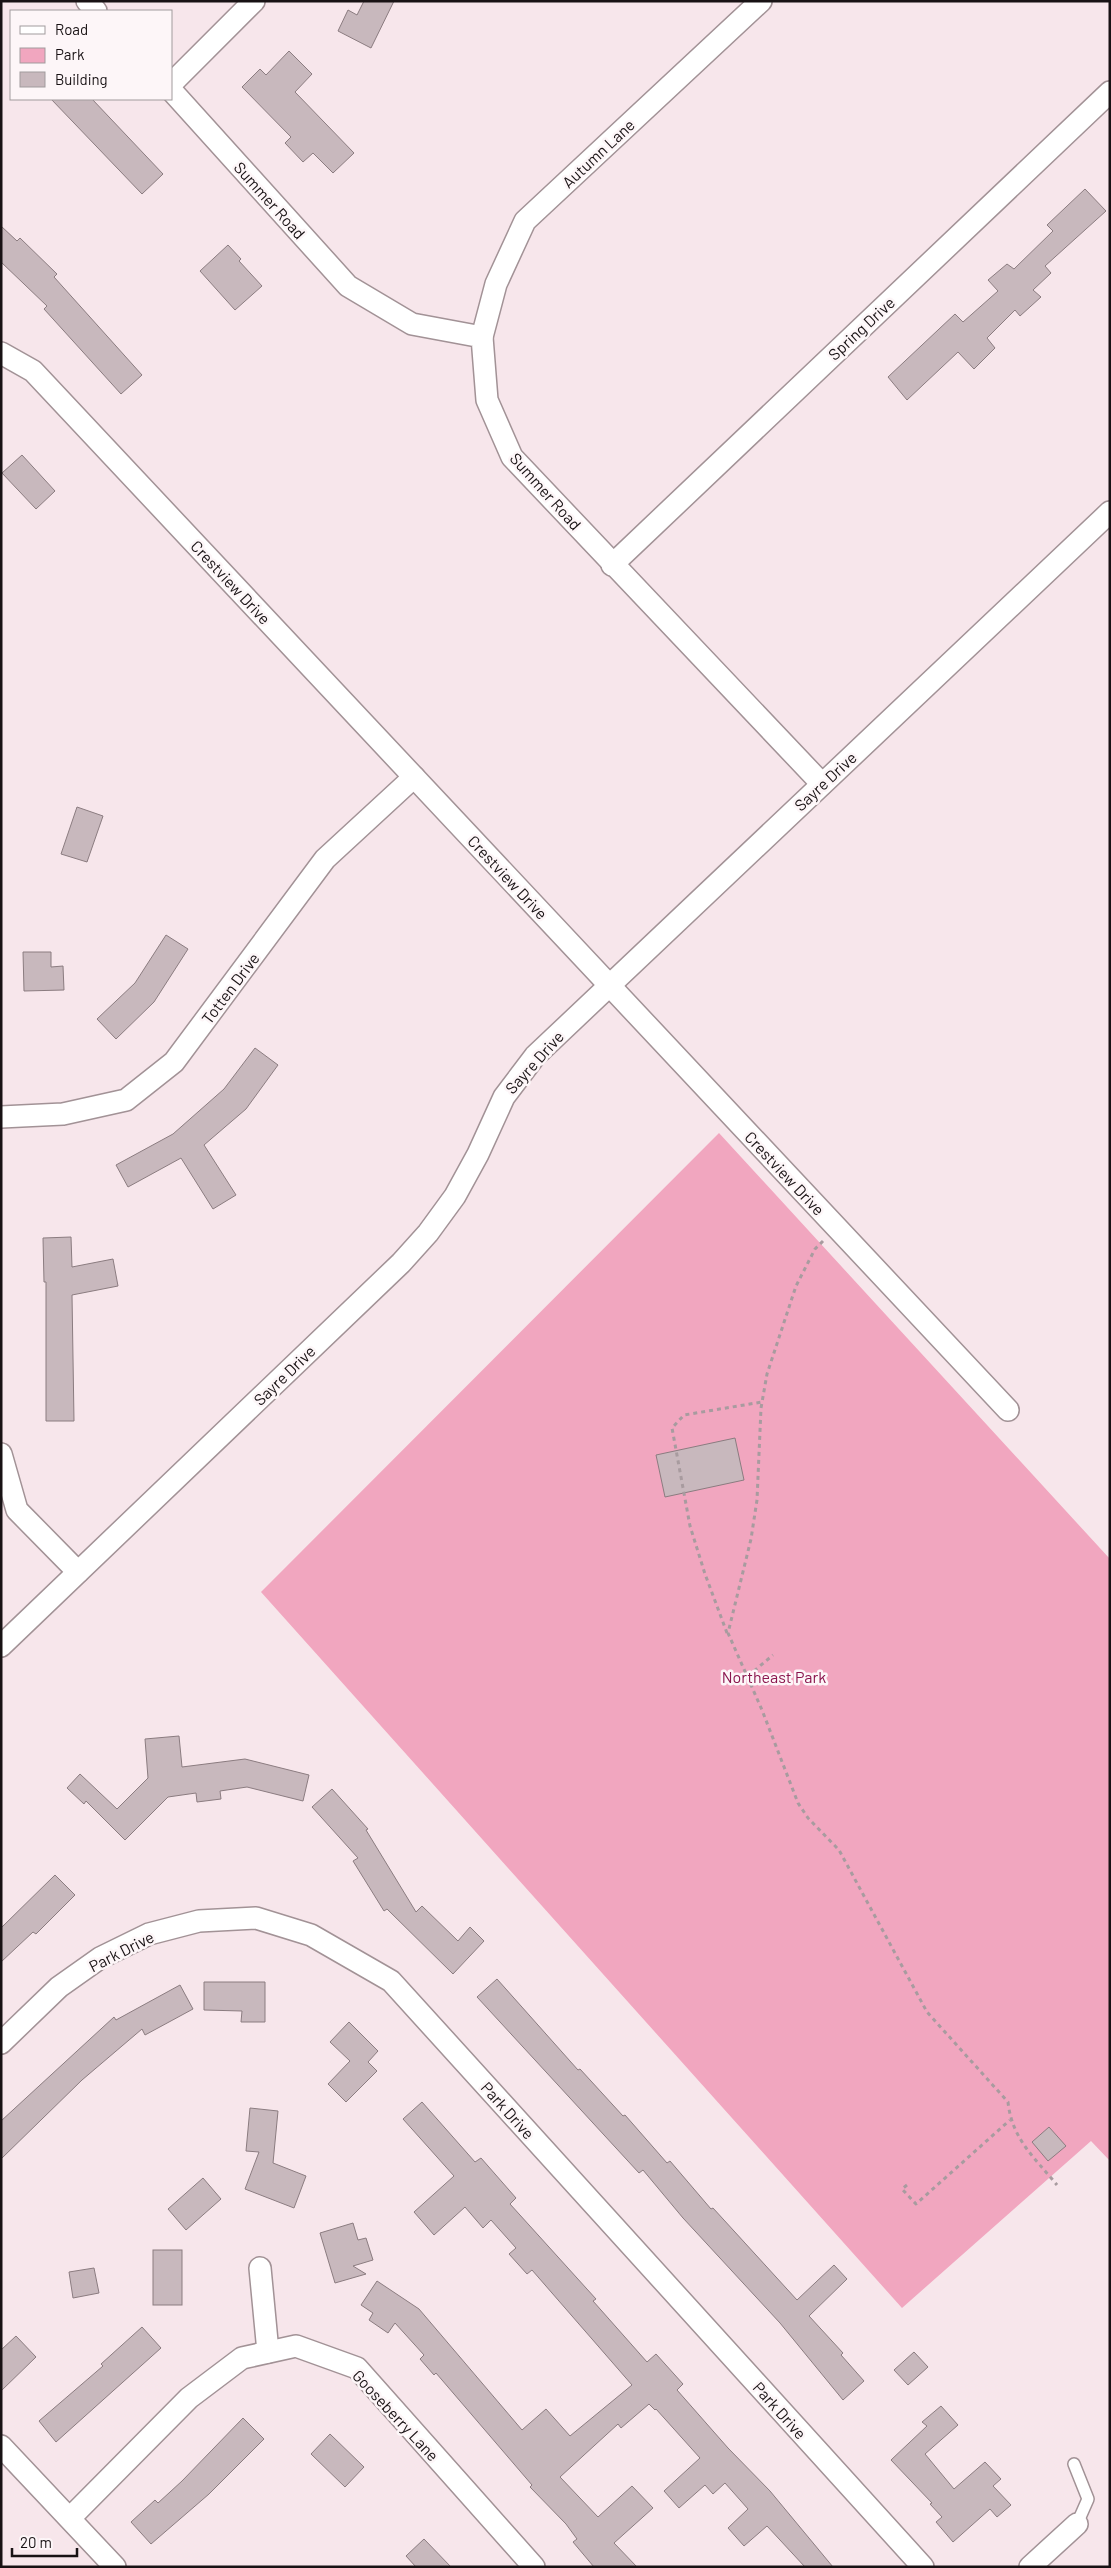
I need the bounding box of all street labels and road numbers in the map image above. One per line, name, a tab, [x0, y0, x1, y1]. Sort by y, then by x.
street label: Autumn Lane	[558, 115, 638, 191]
street label: Summer Road	[230, 158, 310, 242]
street label: Spring Drive	[824, 292, 898, 364]
street label: Summer Road	[506, 449, 586, 533]
street label: Crestview Drive	[187, 536, 275, 628]
street label: Sayre Drive	[790, 747, 860, 815]
street label: Crestview Drive	[464, 831, 552, 923]
street label: Totten Drive	[197, 949, 263, 1027]
street label: Sayre Drive	[501, 1027, 567, 1097]
street label: Crestview Drive	[741, 1127, 829, 1219]
street label: Sayre Drive	[249, 1341, 319, 1409]
street label: Park Drive	[85, 1927, 157, 1975]
street label: Park Drive	[477, 2078, 539, 2142]
street label: Gooseberry Lane	[349, 2366, 443, 2464]
street label: Park Drive	[749, 2378, 811, 2442]

